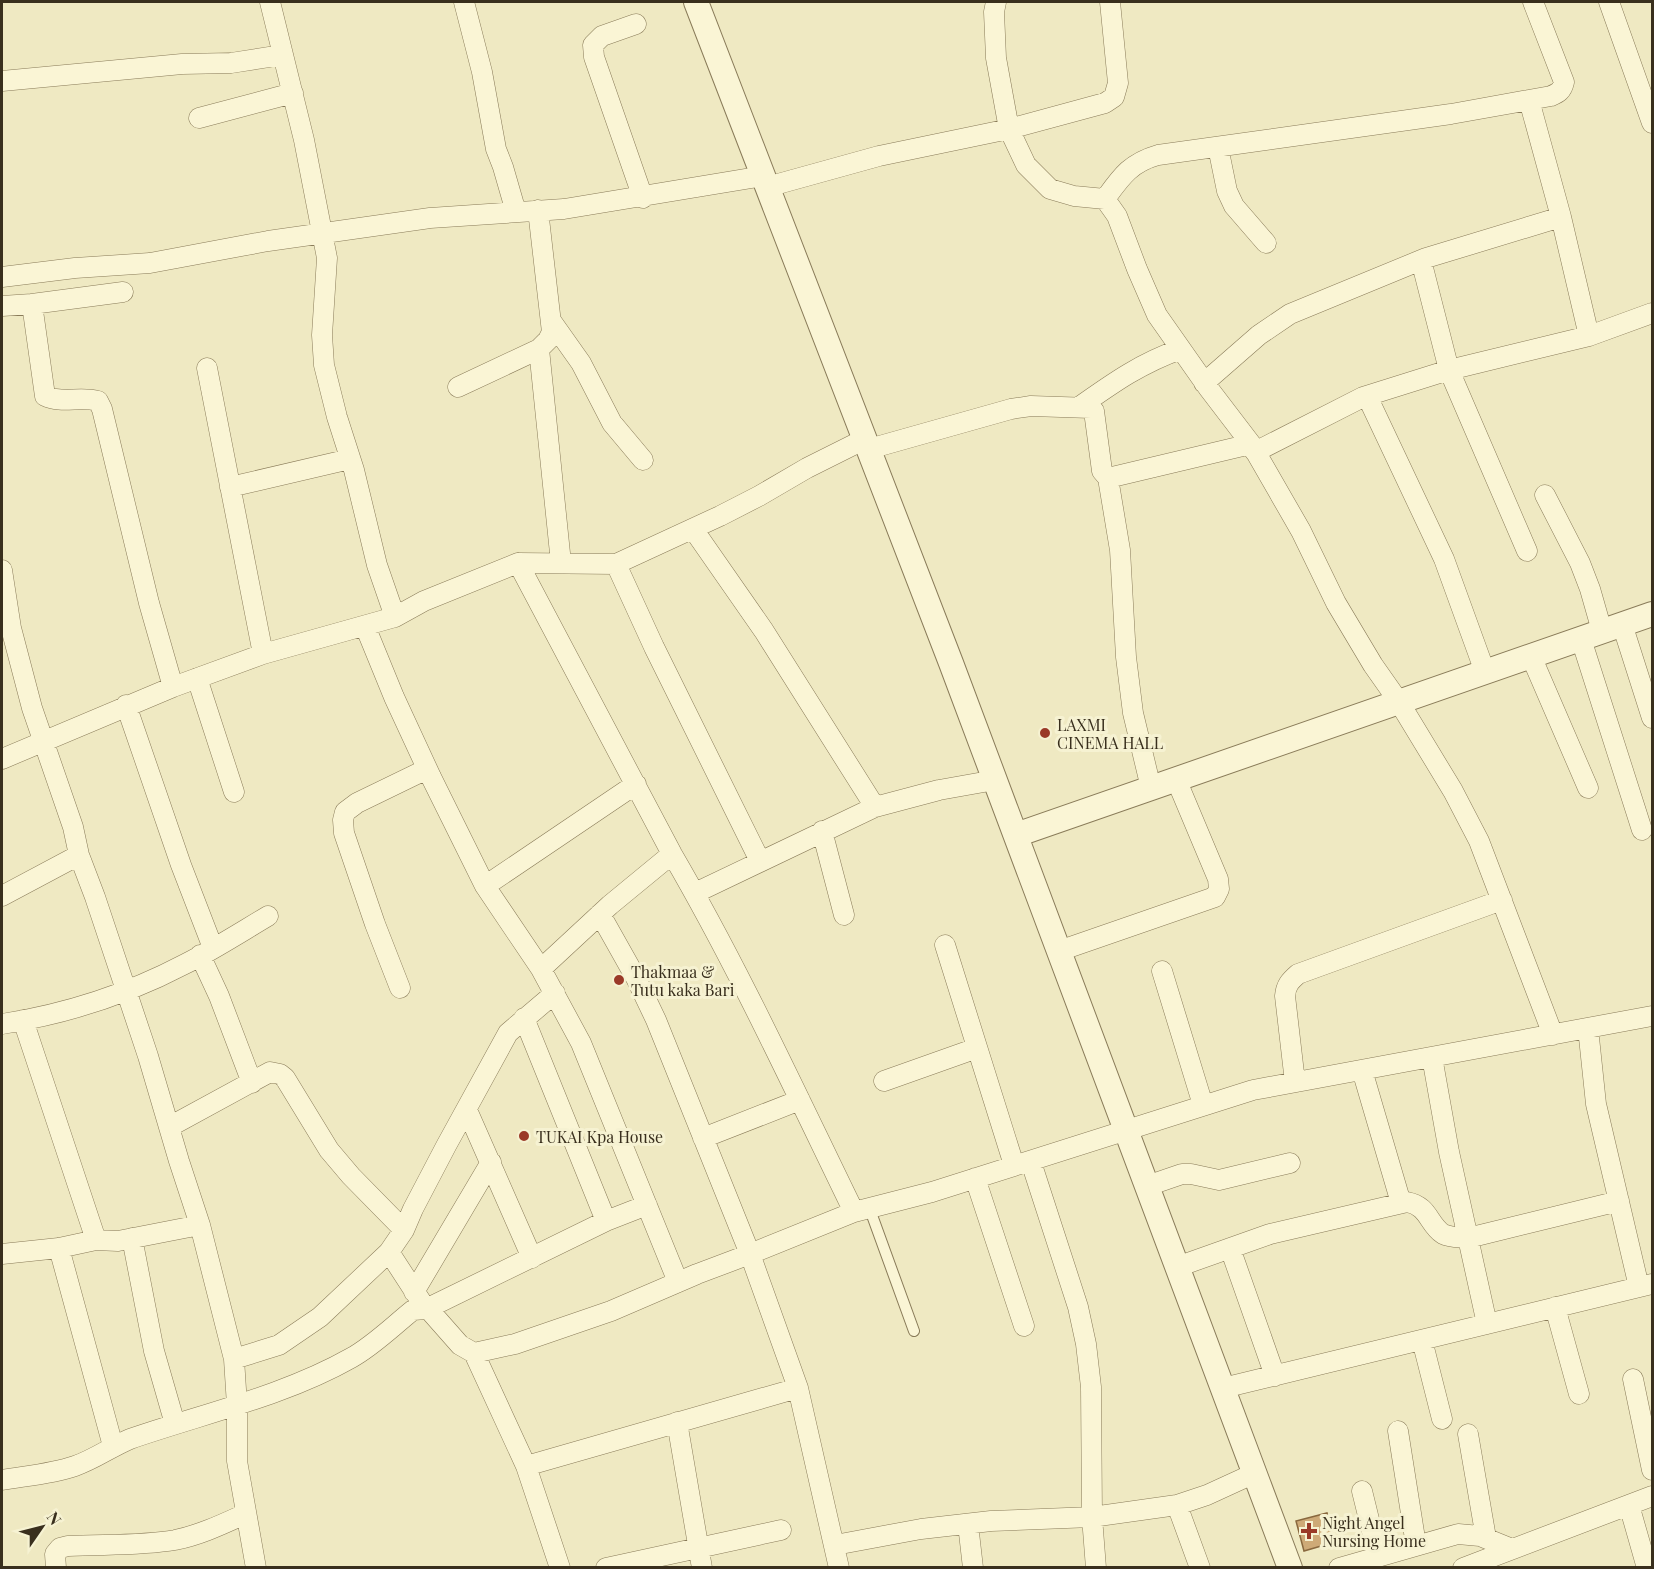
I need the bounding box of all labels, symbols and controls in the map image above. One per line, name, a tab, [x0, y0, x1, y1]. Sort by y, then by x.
place label: LAXMI CINEMA HALL	[1057, 714, 1163, 753]
marker: LAXMI CINEMA HALL	[1038, 726, 1052, 740]
place label: Thakmaa & Tutu kaka Bari	[631, 961, 735, 1000]
marker: Thakmaa & Tutu kaka Bari	[612, 973, 626, 987]
place label: TUKAI Kpa House	[536, 1126, 663, 1147]
marker: TUKAI Kpa House	[517, 1129, 531, 1143]
north arrow	[12, 1497, 72, 1557]
text: N	[43, 1507, 67, 1529]
place label: Night Angel Nursing Home	[1322, 1512, 1426, 1551]
marker: Night Angel Nursing Home	[1300, 1522, 1318, 1540]

